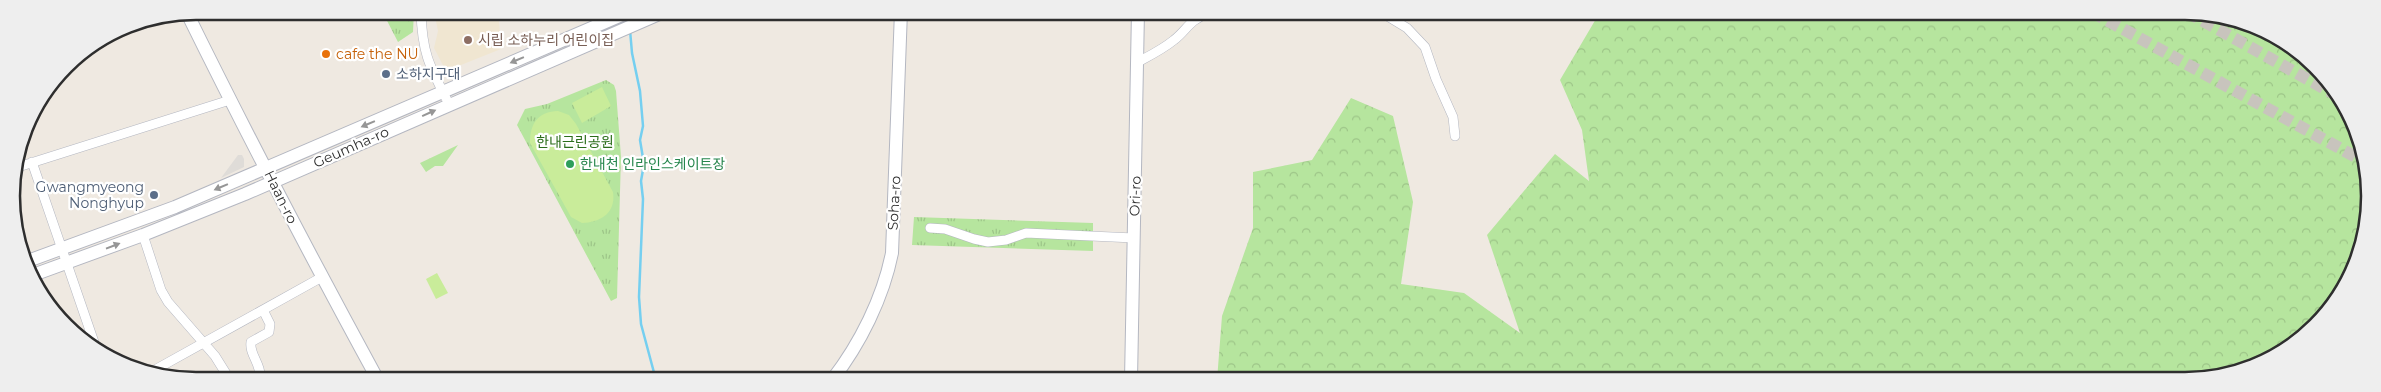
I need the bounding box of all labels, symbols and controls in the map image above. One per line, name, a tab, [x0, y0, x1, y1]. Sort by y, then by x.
place label: 시립 소하누리 어린이집	[478, 31, 614, 49]
marker: 시립 소하누리 어린이집	[462, 34, 474, 46]
place label: cafe the NU	[336, 45, 419, 63]
marker: cafe the NU	[320, 48, 332, 60]
one-way arrow	[509, 56, 524, 64]
place label: 소하지구대	[396, 65, 460, 83]
marker: 소하지구대	[380, 68, 392, 80]
one-way arrow	[422, 109, 436, 117]
one-way arrow	[361, 121, 375, 129]
street label: Geumha-ro	[310, 122, 392, 172]
park label: 한내근린공원	[536, 133, 614, 151]
place label: 한내천 인라인스케이트장	[580, 155, 725, 173]
marker: 한내천 인라인스케이트장	[564, 158, 576, 170]
street label: Haan-ro	[260, 167, 302, 227]
street label: Soha-ro	[884, 175, 904, 231]
street label: Ori-ro	[1125, 175, 1145, 217]
place label: Gwangmyeong Nonghyup	[36, 178, 144, 212]
one-way arrow	[213, 183, 228, 191]
marker: Gwangmyeong Nonghyup	[148, 189, 160, 201]
one-way arrow	[106, 242, 121, 250]

